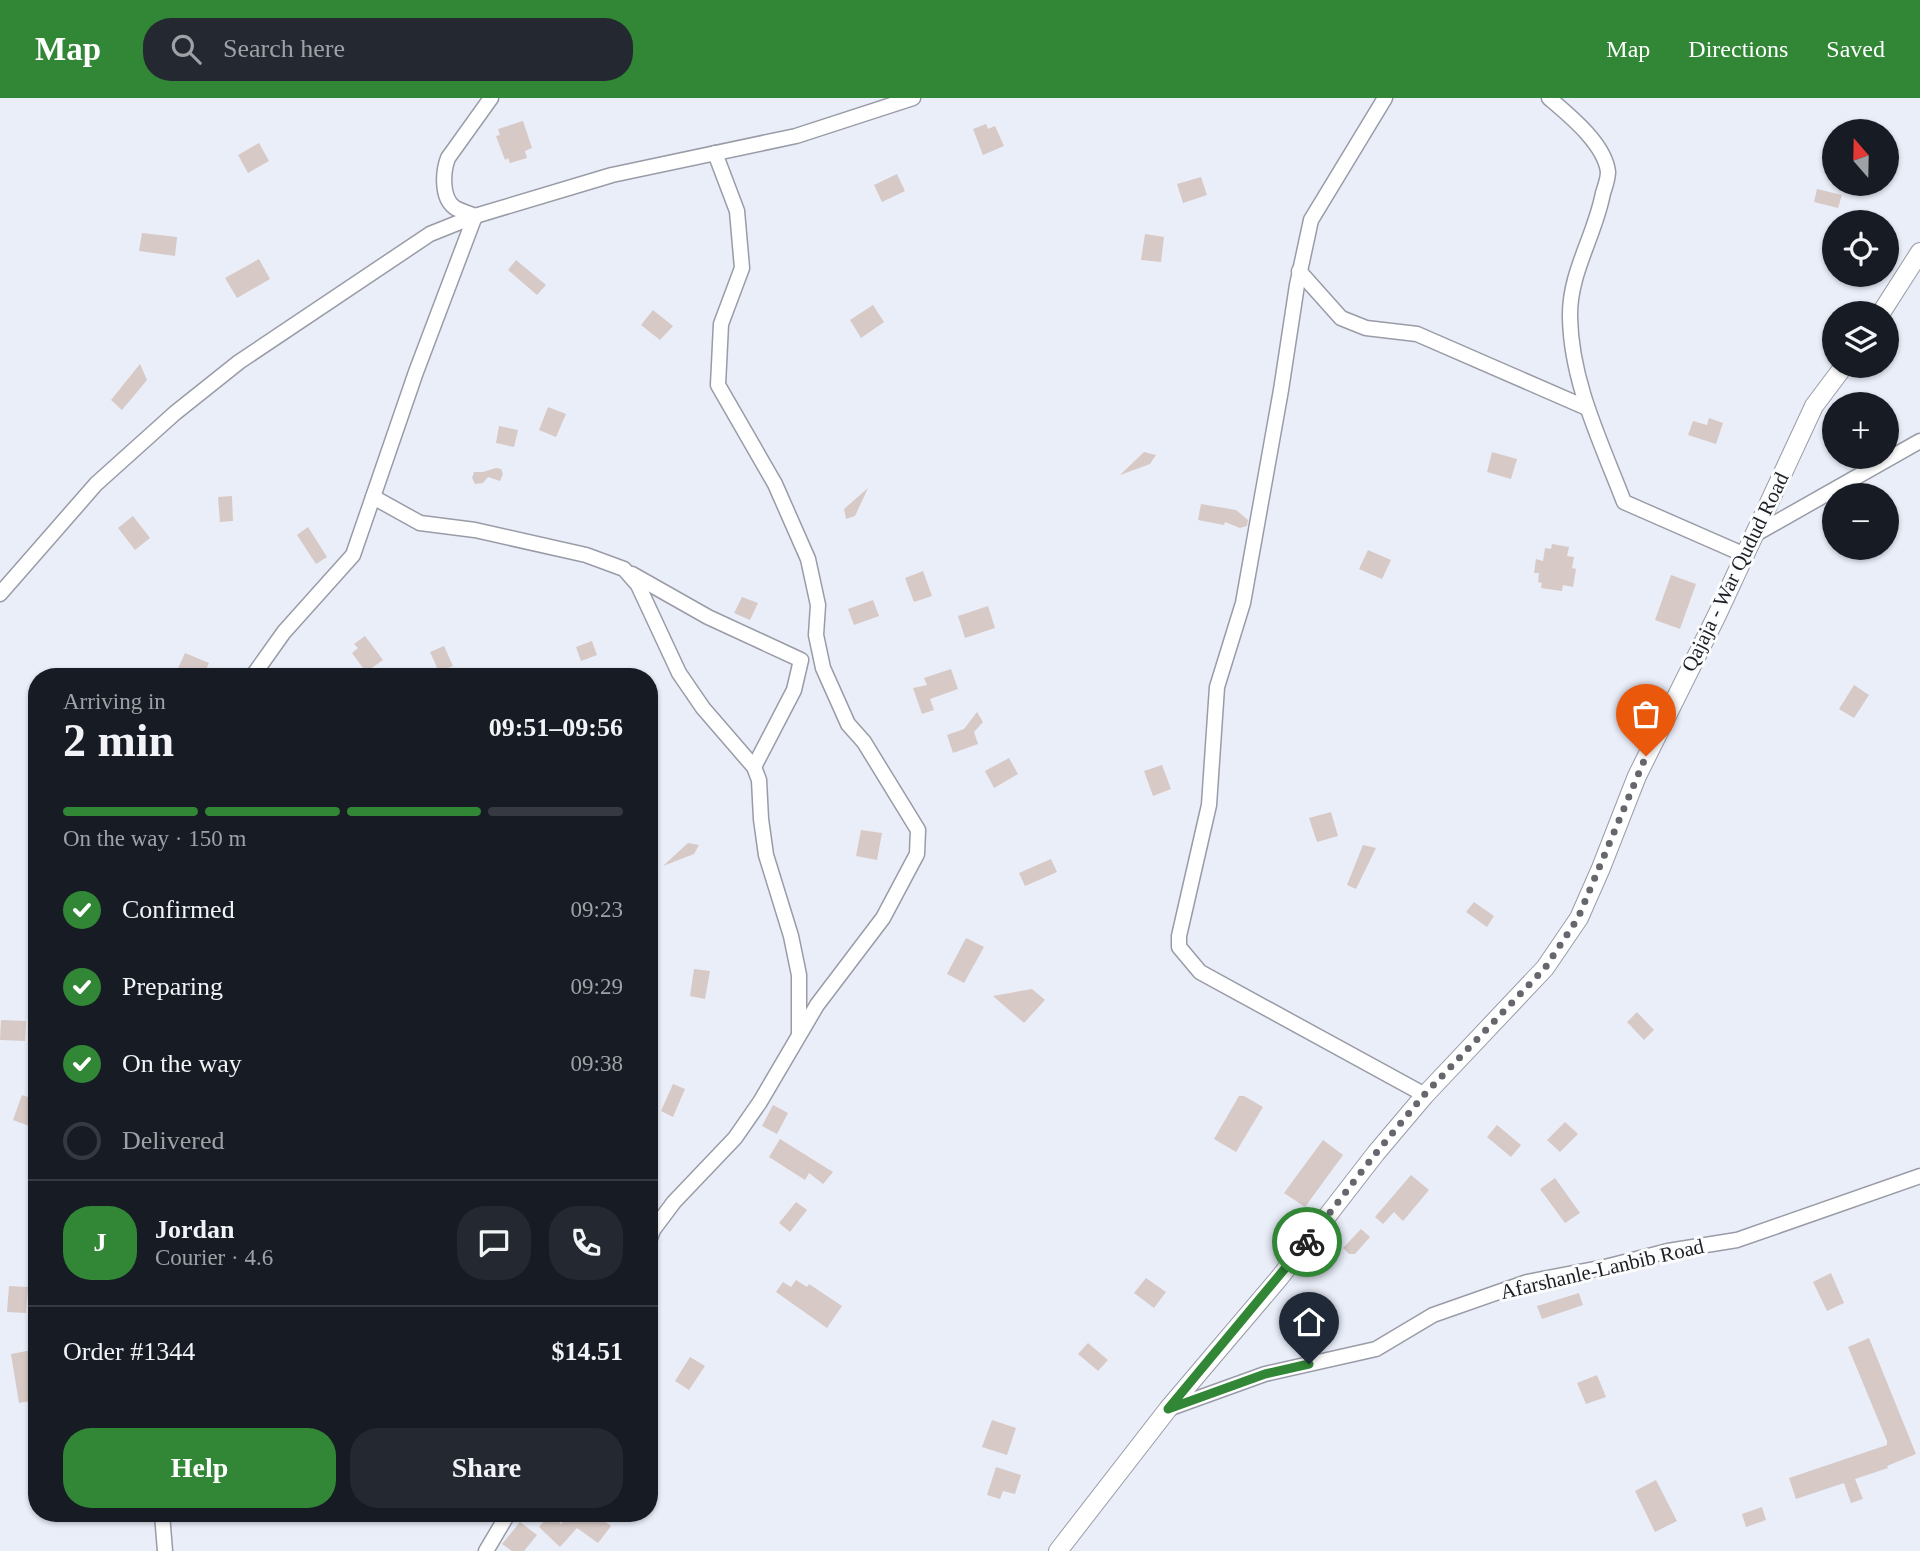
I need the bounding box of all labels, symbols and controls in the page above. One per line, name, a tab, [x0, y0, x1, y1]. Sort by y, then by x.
search box	[143, 18, 633, 81]
icon: search	[167, 30, 205, 68]
text: Map	[35, 31, 101, 67]
text: Search here	[223, 34, 345, 63]
text: Map	[1606, 36, 1650, 62]
text: Directions	[1688, 36, 1788, 62]
text: Saved	[1826, 36, 1885, 62]
north arrow	[1822, 119, 1899, 196]
map controls	[1822, 119, 1899, 560]
button: locate	[1822, 210, 1899, 287]
button: layers	[1822, 301, 1899, 378]
button: +	[1822, 392, 1899, 469]
street label: Qajaja - War Qudud Road	[1676, 468, 1794, 675]
button: −	[1822, 483, 1899, 560]
pin	[1616, 684, 1676, 756]
text: Arriving in	[63, 689, 166, 714]
icon: bag	[1627, 695, 1665, 733]
text: 09:51–09:56	[489, 713, 623, 742]
text: 2 min	[63, 715, 174, 766]
text: On the way · 150 m	[63, 826, 246, 851]
icon: check	[63, 891, 101, 929]
text: Confirmed	[122, 895, 235, 924]
text: 09:23	[571, 897, 623, 922]
icon: check	[63, 968, 101, 1006]
text: Preparing	[122, 972, 223, 1001]
text: 09:29	[571, 974, 623, 999]
icon: check	[63, 1045, 101, 1083]
text: On the way	[122, 1049, 242, 1078]
text: 09:38	[571, 1051, 623, 1076]
text: Delivered	[122, 1126, 225, 1155]
button: chat	[457, 1206, 531, 1280]
button: phone	[549, 1206, 623, 1280]
courier	[1272, 1207, 1342, 1277]
text: Jordan	[155, 1215, 234, 1244]
icon: bike	[1288, 1223, 1326, 1261]
text: J	[94, 1228, 107, 1257]
street label: Afarshanle-Lanbib Road	[1498, 1234, 1707, 1304]
text: Courier · 4.6	[155, 1245, 273, 1270]
pin	[1279, 1292, 1339, 1364]
icon: home	[1290, 1303, 1328, 1341]
text: Order #1344	[63, 1337, 195, 1366]
text: $14.51	[552, 1337, 623, 1366]
button: Help	[63, 1428, 336, 1508]
button: Share	[350, 1428, 623, 1508]

